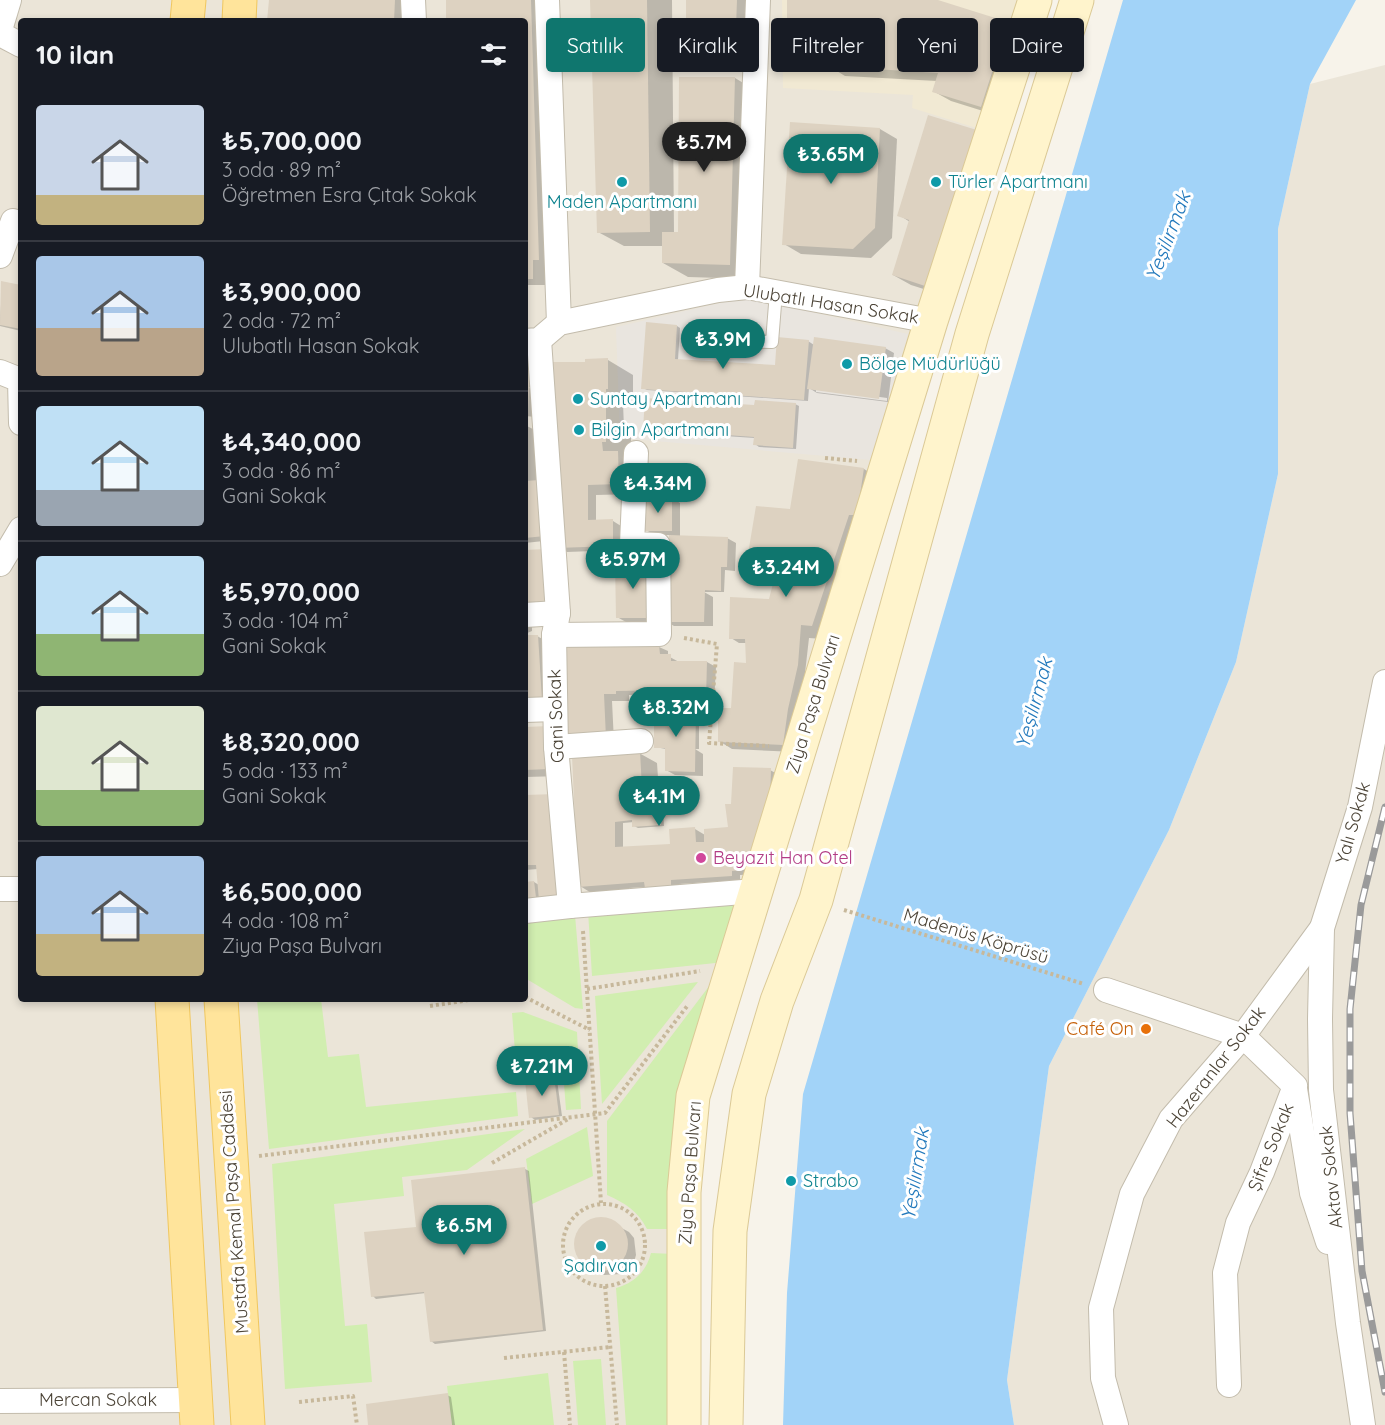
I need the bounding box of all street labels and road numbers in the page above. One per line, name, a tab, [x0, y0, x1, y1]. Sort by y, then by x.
street label: Ulubatlı Hasan Sokak	[742, 278, 921, 329]
street label: Ziya Paşa Bulvarı	[780, 632, 845, 776]
street label: Gani Sokak	[542, 669, 569, 763]
street label: Yalı Sokak	[1330, 779, 1375, 867]
street label: Madenüs Köprüsü	[901, 902, 1052, 969]
street label: Hazeranlar Sokak	[1161, 1001, 1270, 1132]
street label: Mustafa Kemal Paşa Caddesi	[214, 1090, 253, 1335]
street label: Şifre Sokak	[1242, 1099, 1299, 1194]
street label: Ziya Paşa Bulvarı	[673, 1100, 706, 1246]
street label: Aktav Sokak	[1314, 1124, 1347, 1230]
street label: Mercan Sokak	[39, 1388, 157, 1411]

